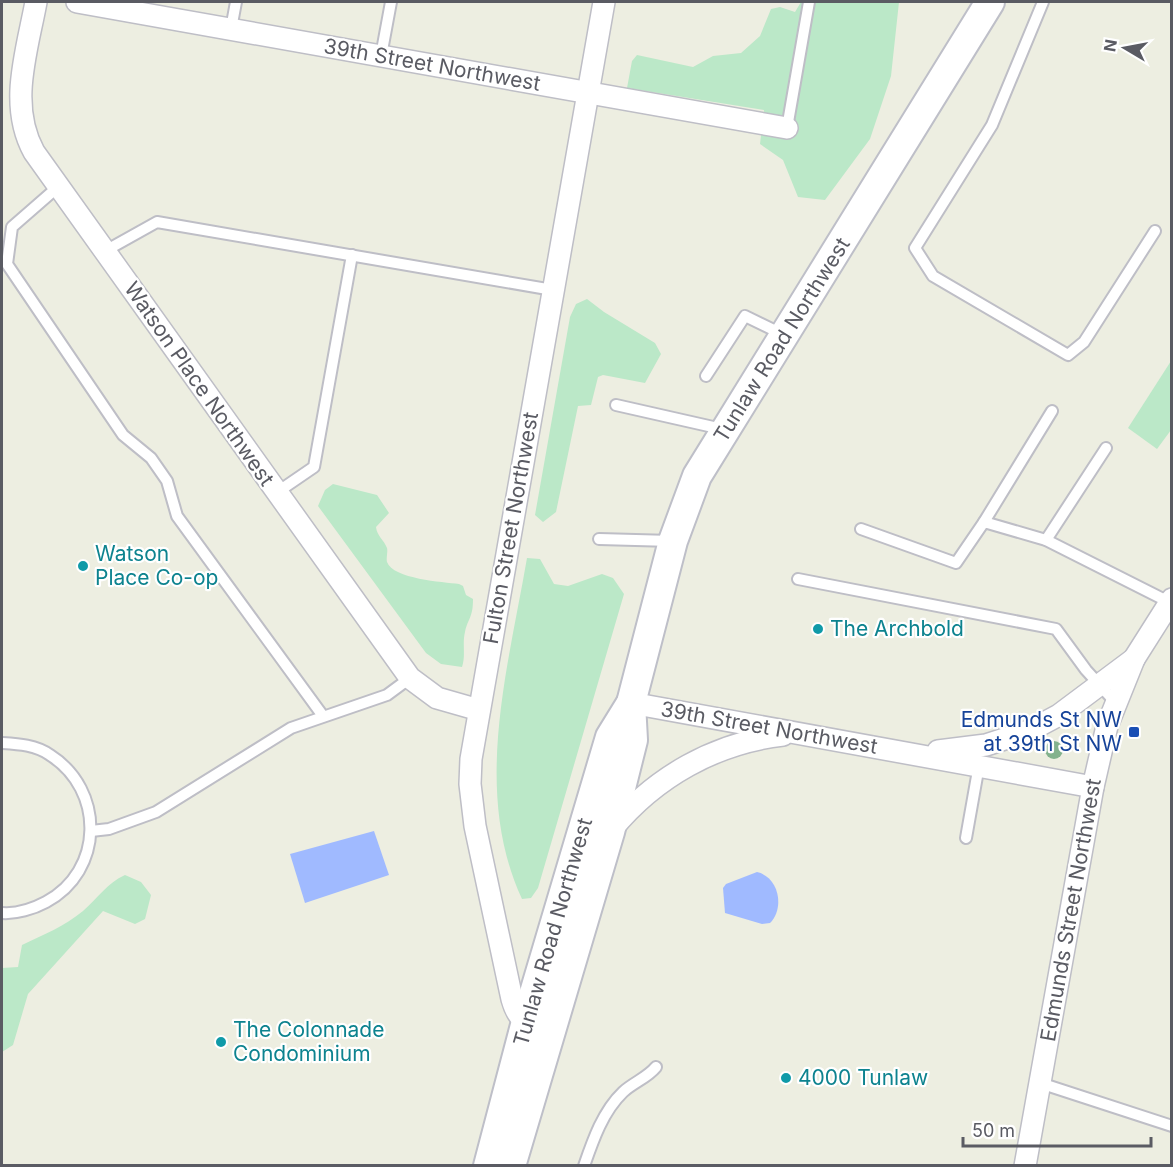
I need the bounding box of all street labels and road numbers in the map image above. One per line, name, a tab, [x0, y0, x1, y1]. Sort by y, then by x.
street label: 39th Street Northwest	[322, 33, 543, 96]
street label: Tunlaw Road Northwest	[708, 233, 855, 447]
street label: Watson Place Northwest	[119, 277, 280, 491]
street label: Fulton Street Northwest	[478, 410, 543, 646]
street label: 39th Street Northwest	[659, 696, 880, 759]
street label: Edmunds Street Northwest	[1035, 776, 1106, 1043]
street label: Tunlaw Road Northwest	[508, 815, 597, 1049]

